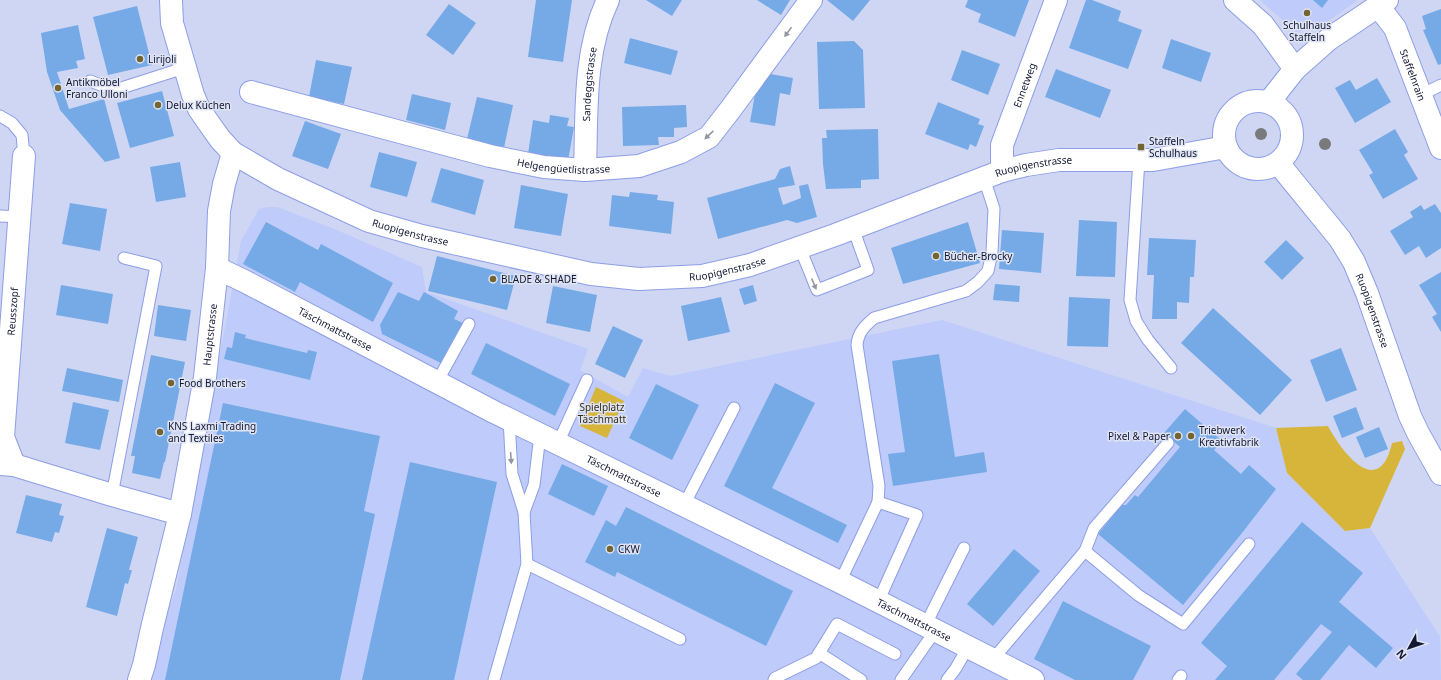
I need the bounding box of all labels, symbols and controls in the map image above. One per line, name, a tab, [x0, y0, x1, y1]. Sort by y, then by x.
marker: Schulhaus Staffeln	[1302, 8, 1312, 18]
place label: Schulhaus Staffeln	[1283, 18, 1331, 44]
one-way arrow	[784, 26, 792, 37]
street label: Sandeggstrasse	[579, 45, 600, 122]
street label: Staffelnrain	[1397, 47, 1429, 103]
place label: Lirijoli	[148, 52, 176, 66]
marker: Lirijoli	[135, 54, 145, 64]
street label: Ennetweg	[1010, 61, 1039, 109]
place label: Antikmöbel Franco Ulloni	[66, 75, 128, 101]
marker: Antikmöbel Franco Ulloni	[53, 83, 63, 93]
place label: Delux Küchen	[166, 98, 231, 112]
marker: Delux Küchen	[153, 100, 163, 110]
one-way arrow	[704, 130, 714, 139]
place label: Staffeln Schulhaus	[1149, 134, 1197, 160]
marker: Staffeln Schulhaus	[1136, 142, 1146, 152]
street label: Ruopigenstrasse	[993, 153, 1072, 180]
street label: Helgengüetlistrasse	[516, 155, 611, 177]
street label: Ruopigenstrasse	[371, 215, 450, 249]
place label: Bücher-Brocky	[944, 249, 1013, 263]
marker: Bücher-Brocky	[931, 251, 941, 261]
street label: Ruopigenstrasse	[689, 253, 768, 284]
street label: Ruopigenstrasse	[1352, 271, 1393, 350]
place label: BLADE & SHADE	[501, 272, 577, 286]
marker: BLADE & SHADE	[488, 274, 498, 284]
one-way arrow	[812, 278, 818, 290]
street label: Reusszopf	[4, 286, 21, 336]
street label: Hauptstrasse	[199, 303, 220, 366]
street label: Täschmattstrasse	[296, 304, 375, 354]
place label: Food Brothers	[179, 376, 246, 390]
marker: Food Brothers	[166, 378, 176, 388]
park label: Spielplatz Täschmatt	[578, 400, 627, 426]
place label: KNS Laxmi Trading and Textiles	[168, 419, 256, 445]
place label: Triebwerk Kreativfabrik	[1199, 423, 1260, 449]
marker: KNS Laxmi Trading and Textiles	[155, 427, 165, 437]
place label: Pixel & Paper	[1108, 429, 1170, 443]
marker: Pixel & Paper	[1173, 431, 1183, 441]
marker: Triebwerk Kreativfabrik	[1186, 431, 1196, 441]
one-way arrow	[508, 452, 514, 465]
street label: Täschmattstrasse	[584, 452, 664, 500]
place label: CKW	[618, 542, 641, 556]
marker: CKW	[605, 544, 615, 554]
street label: Täschmattstrasse	[875, 595, 954, 645]
north arrow	[1389, 628, 1429, 668]
text: N	[1392, 646, 1410, 663]

